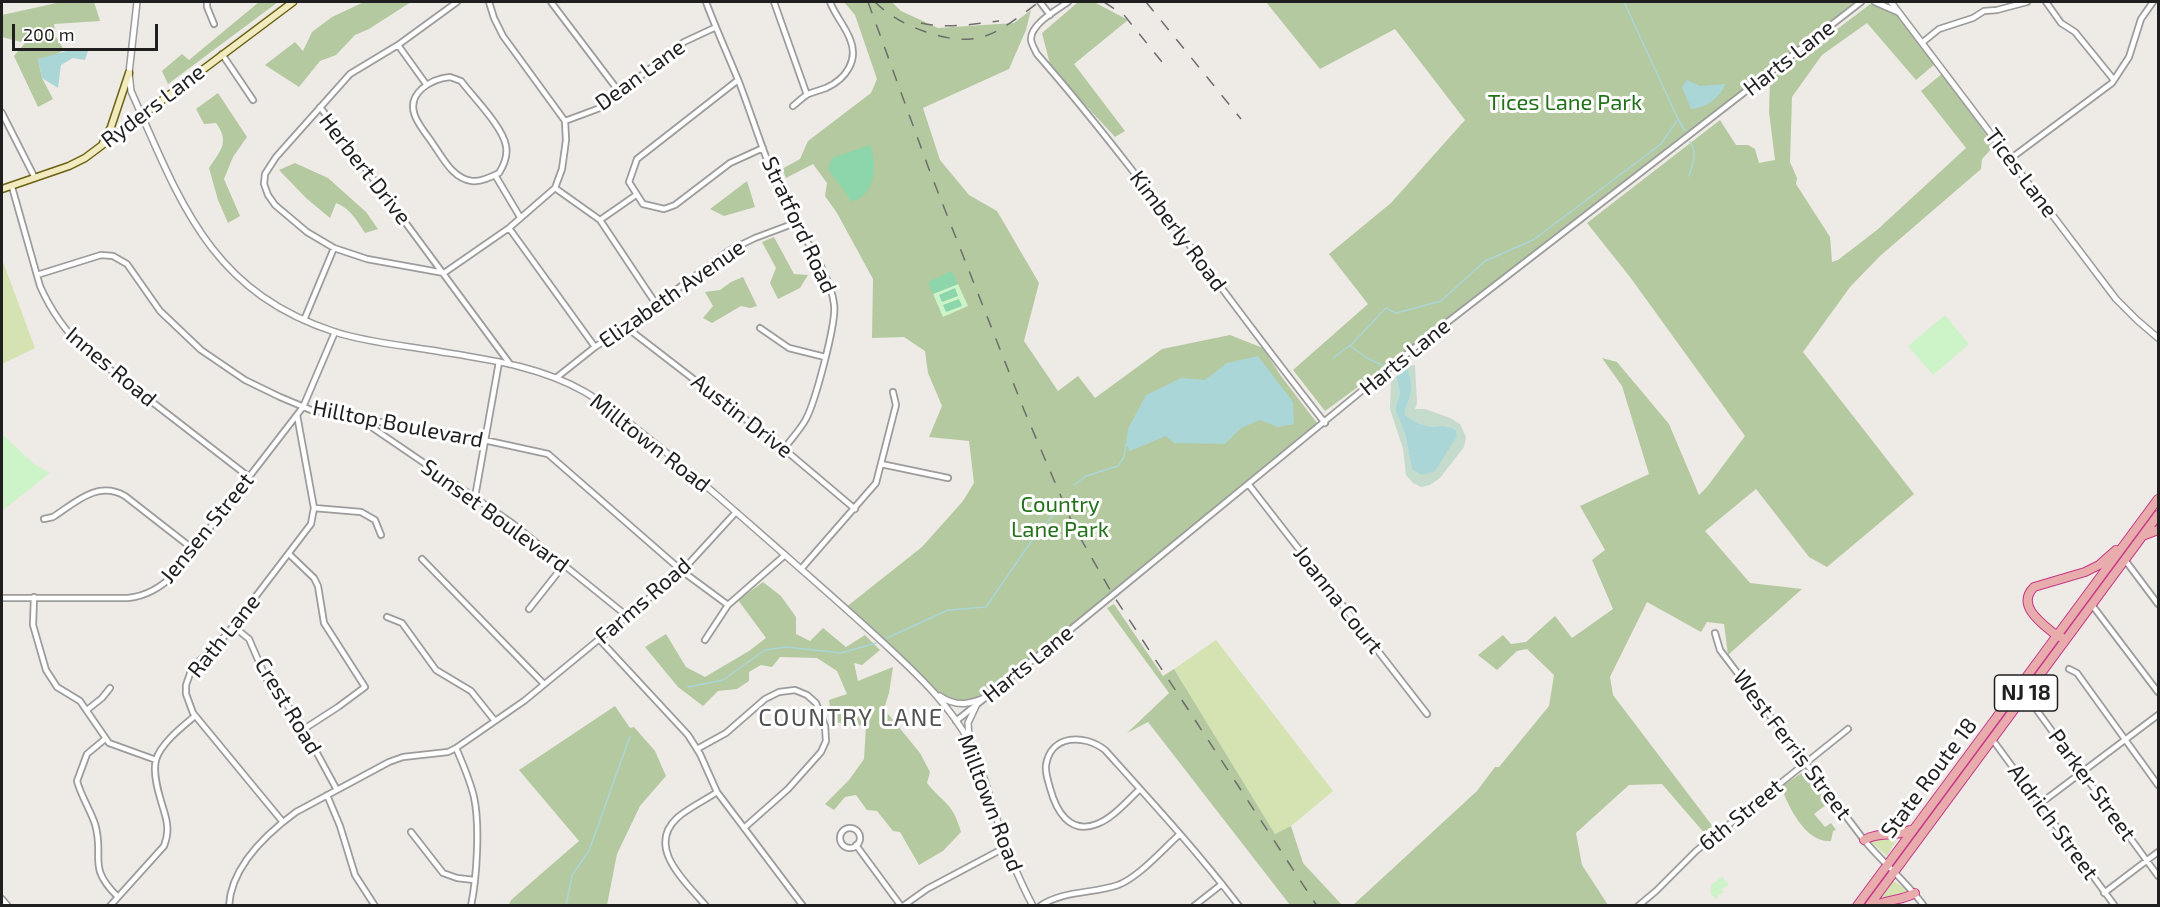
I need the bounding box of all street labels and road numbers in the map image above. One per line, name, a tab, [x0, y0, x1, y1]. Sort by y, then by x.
street label: Harts Lane	[1738, 14, 1840, 102]
street label: Dean Lane	[590, 34, 690, 116]
street label: Ryders Lane	[96, 59, 210, 153]
street label: Herbert Drive	[313, 108, 417, 230]
street label: Tices Lane	[1979, 123, 2063, 223]
street label: Stratford Road	[756, 153, 842, 297]
street label: Kimberly Road	[1124, 165, 1232, 297]
street label: Elizabeth Avenue	[594, 234, 750, 354]
street label: Harts Lane	[1355, 313, 1455, 401]
street label: Innes Road	[60, 322, 162, 412]
street label: Austin Drive	[686, 368, 798, 464]
street label: Milltown Road	[585, 388, 715, 498]
street label: Hilltop Boulevard	[310, 394, 486, 454]
street label: Sunset Boulevard	[416, 454, 574, 578]
street label: Jensen Street	[155, 468, 259, 588]
street label: Joanna Court	[1288, 541, 1388, 659]
street label: Farms Road	[590, 552, 696, 650]
street label: Rath Lane	[182, 589, 266, 683]
street label: Harts Lane	[978, 620, 1078, 708]
street label: Crest Road	[249, 653, 327, 759]
street label: West Ferris Street	[1727, 665, 1857, 825]
road number: NJ 18	[1994, 675, 2058, 711]
street label: State Route 18	[1875, 713, 1983, 843]
street label: Parker Street	[2043, 724, 2141, 846]
street label: Milltown Road	[952, 731, 1028, 875]
street label: Aldrich Street	[2002, 759, 2104, 885]
street label: 6th Street	[1694, 773, 1788, 857]

